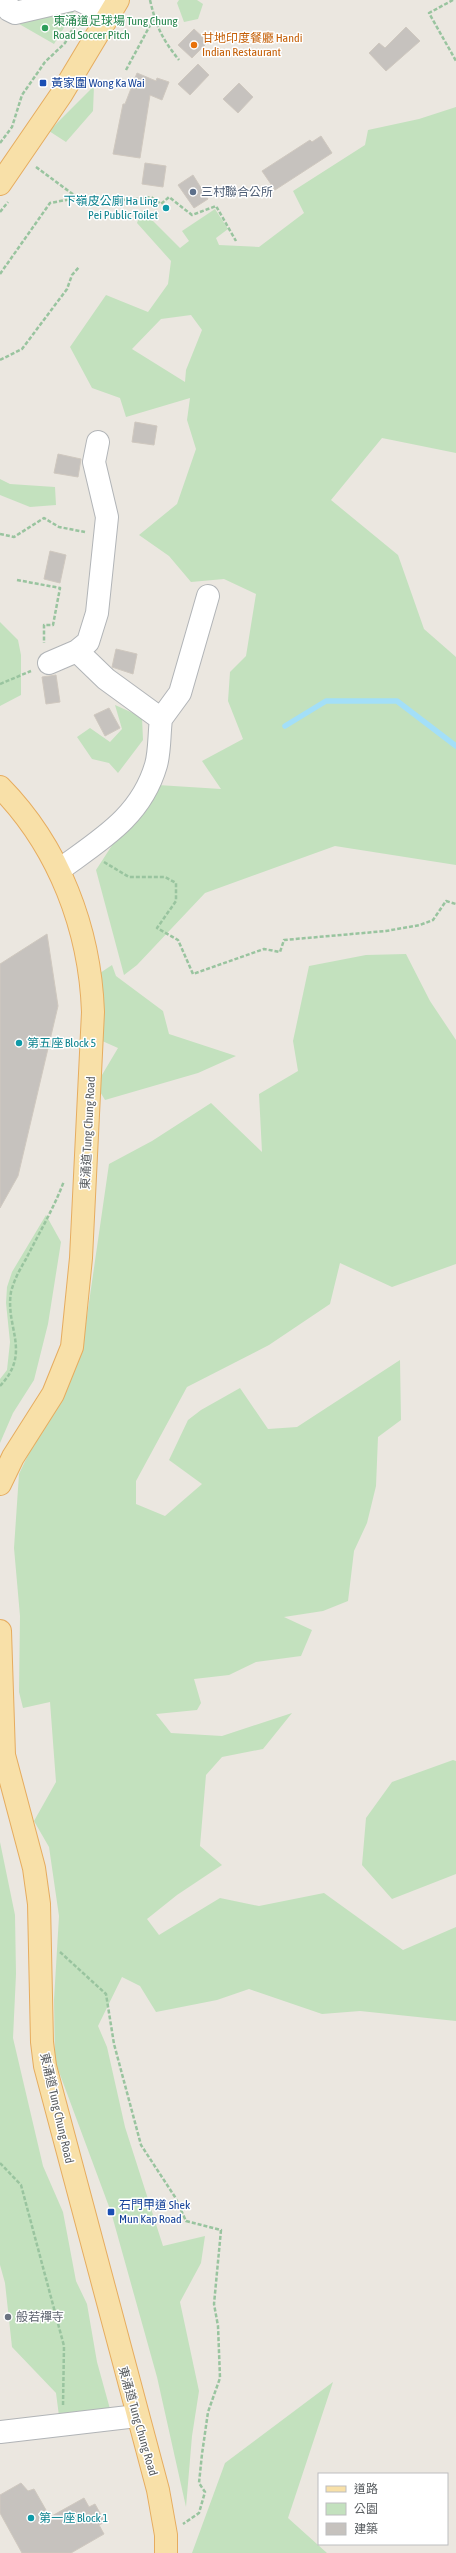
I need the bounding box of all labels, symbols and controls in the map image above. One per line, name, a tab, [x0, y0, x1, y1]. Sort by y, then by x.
place label: 東涌道足球場 Tung Chung Road Soccer Pitch	[53, 14, 179, 42]
marker: 東涌道足球場 Tung Chung Road Soccer Pitch	[40, 23, 50, 33]
place label: 甘地印度餐廳 Handi Indian Restaurant	[202, 31, 302, 59]
marker: 甘地印度餐廳 Handi Indian Restaurant	[189, 40, 199, 50]
place label: 黃家圍 Wong Ka Wai	[51, 76, 145, 90]
marker: 黃家圍 Wong Ka Wai	[38, 78, 48, 88]
place label: 三村聯合公所	[201, 185, 273, 199]
marker: 三村聯合公所	[188, 187, 198, 197]
place label: 下嶺皮公廁 Ha Ling Pei Public Toilet	[64, 194, 159, 222]
marker: 下嶺皮公廁 Ha Ling Pei Public Toilet	[161, 203, 171, 213]
place label: 第五座 Block 5	[27, 1036, 96, 1050]
marker: 第五座 Block 5	[14, 1038, 24, 1048]
street label: 東涌道 Tung Chung Road	[78, 1076, 98, 1190]
street label: 東涌道 Tung Chung Road	[37, 2051, 77, 2165]
place label: 石門甲道 Shek Mun Kap Road	[119, 2198, 191, 2226]
marker: 石門甲道 Shek Mun Kap Road	[106, 2207, 116, 2217]
place label: 般若禪寺	[16, 2310, 64, 2324]
marker: 般若禪寺	[3, 2312, 13, 2322]
street label: 東涌道 Tung Chung Road	[116, 2365, 160, 2477]
legend	[318, 2473, 448, 2545]
text: 道路	[354, 2482, 378, 2496]
text: 公園	[354, 2502, 378, 2516]
place label: 第一座 Block 1	[39, 2511, 108, 2525]
marker: 第一座 Block 1	[26, 2513, 36, 2523]
text: 建築	[354, 2522, 378, 2536]

